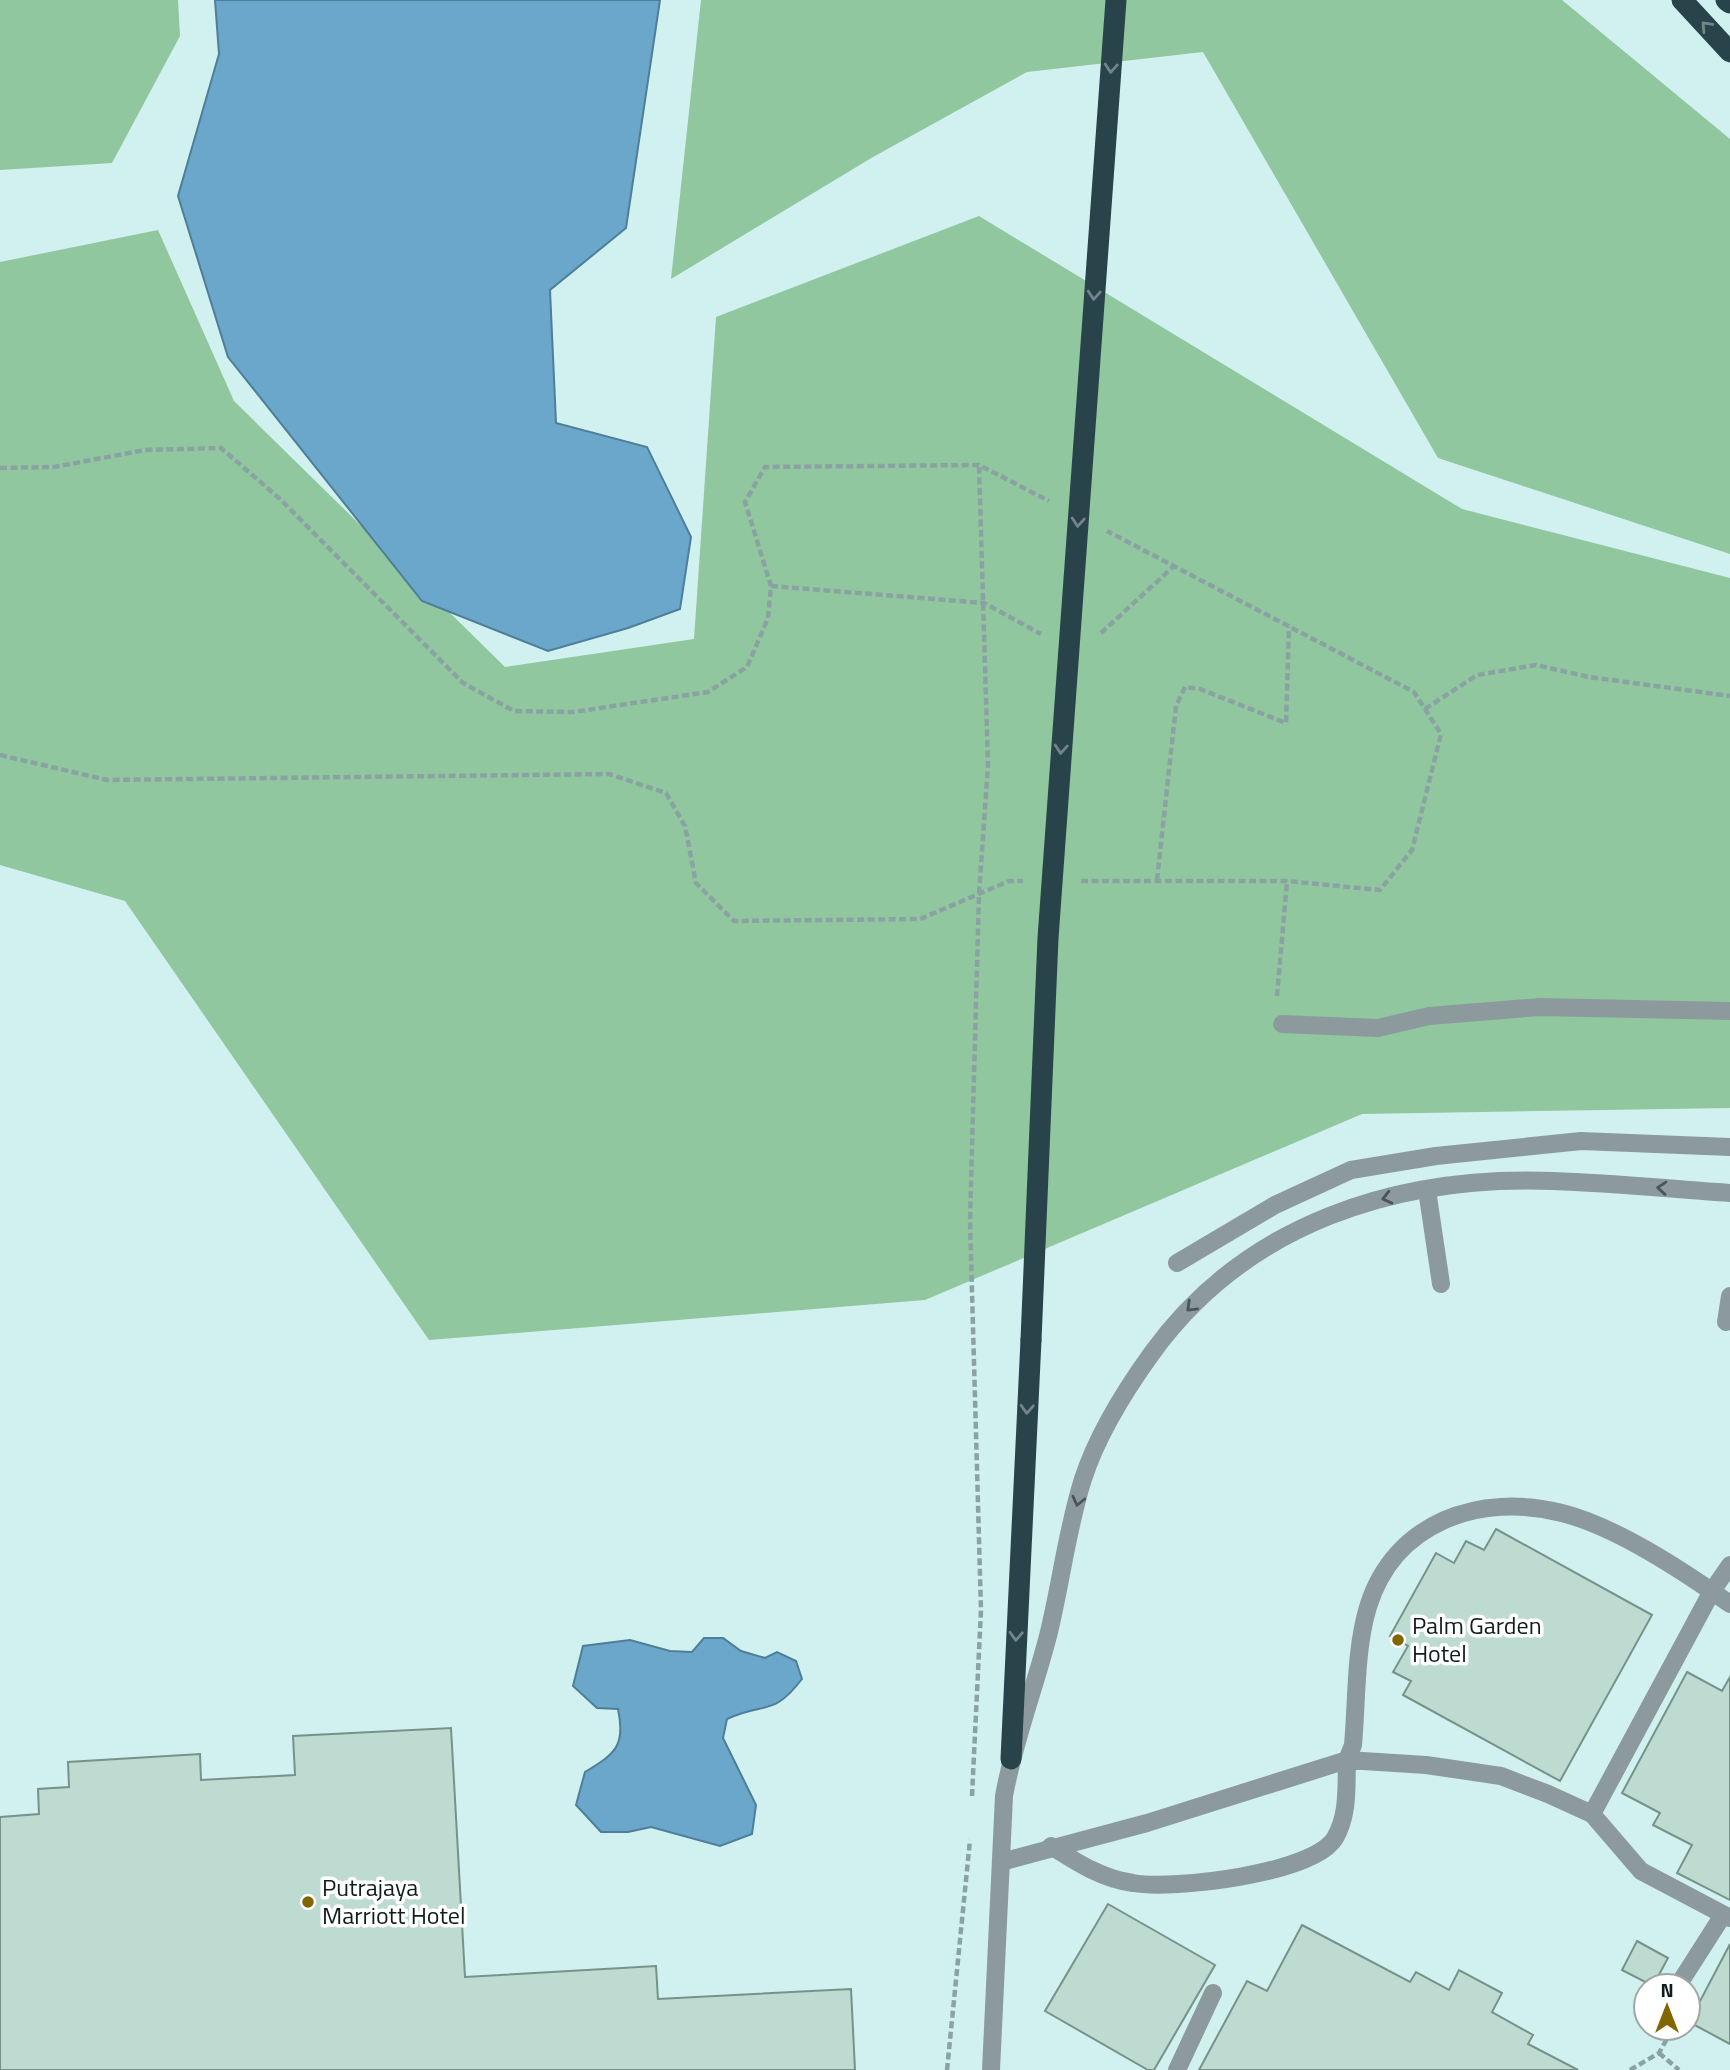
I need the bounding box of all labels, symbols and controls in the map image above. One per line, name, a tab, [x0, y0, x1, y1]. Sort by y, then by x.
one-way arrow	[1702, 21, 1714, 34]
one-way arrow	[1104, 63, 1119, 74]
one-way arrow	[1087, 290, 1102, 301]
one-way arrow	[1070, 517, 1085, 528]
one-way arrow	[1054, 744, 1069, 755]
one-way arrow	[1656, 1181, 1667, 1196]
one-way arrow	[1381, 1190, 1393, 1204]
one-way arrow	[1186, 1298, 1199, 1311]
one-way arrow	[1020, 1403, 1035, 1414]
one-way arrow	[1072, 1495, 1086, 1507]
place label: Palm Garden Hotel	[1412, 1607, 1542, 1671]
one-way arrow	[1009, 1631, 1024, 1642]
marker: Palm Garden Hotel	[1390, 1632, 1406, 1648]
place label: Putrajaya Marriott Hotel	[322, 1869, 466, 1933]
marker: Putrajaya Marriott Hotel	[300, 1894, 316, 1910]
north arrow	[1632, 1972, 1702, 2042]
text: N	[1660, 1975, 1674, 2004]

